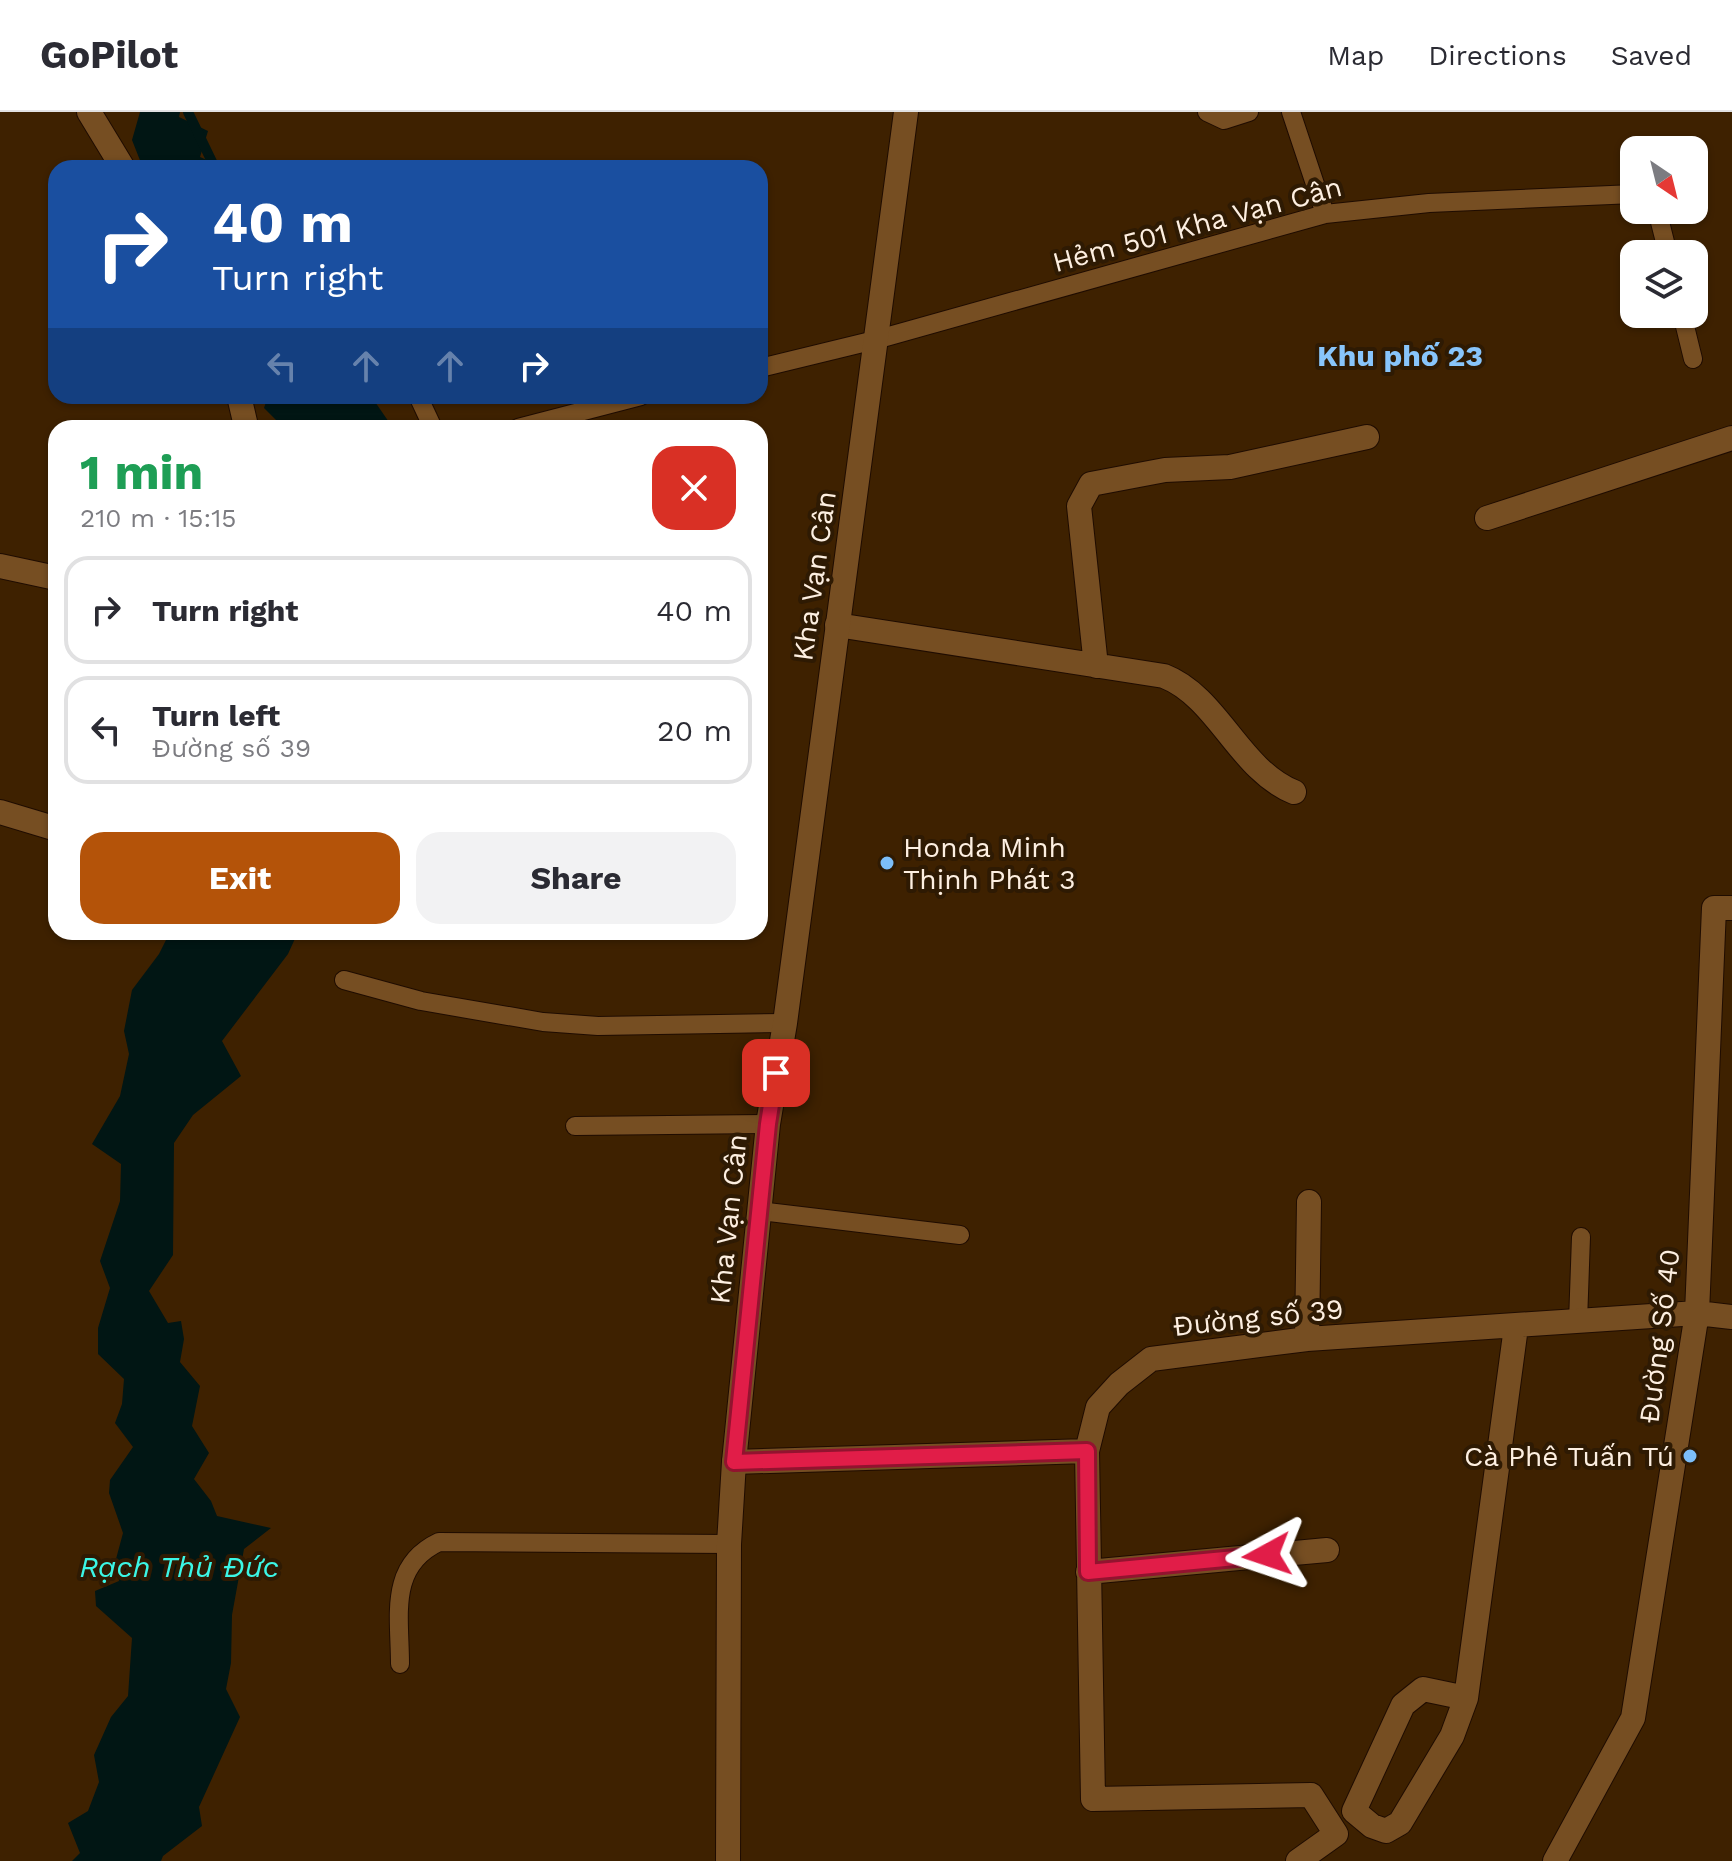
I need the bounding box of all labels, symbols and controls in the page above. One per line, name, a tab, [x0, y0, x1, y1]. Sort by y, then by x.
text: GoPilot	[40, 33, 178, 77]
text: Map	[1327, 39, 1384, 72]
text: Directions	[1428, 39, 1567, 72]
text: Saved	[1611, 39, 1692, 72]
north arrow	[1620, 136, 1708, 224]
map controls	[1620, 136, 1708, 328]
street label: Hẻm 501 Kha Vạn Cân	[1049, 170, 1345, 279]
text: 40 m	[212, 190, 353, 256]
icon: right	[80, 192, 184, 296]
button: layers	[1620, 240, 1708, 328]
text: Turn right	[212, 257, 383, 299]
district label: Khu phố 23	[1317, 338, 1483, 373]
icon: left	[260, 344, 304, 388]
icon: ahead	[344, 344, 388, 388]
icon: ahead	[428, 344, 472, 388]
icon: right	[512, 344, 556, 388]
text: 1 min	[80, 444, 203, 501]
button: close	[652, 446, 736, 530]
street label: Kha Vạn Cân	[786, 489, 843, 663]
text: 210 m · 15:15	[80, 503, 236, 533]
icon: right	[84, 588, 128, 632]
text: Turn right	[152, 593, 298, 628]
text: 40 m	[656, 593, 732, 628]
text: Turn left	[152, 698, 280, 733]
icon: left	[84, 708, 128, 752]
text: 20 m	[657, 713, 732, 748]
text: Đường số 39	[152, 733, 311, 763]
place label: Honda Minh Thịnh Phát 3	[903, 831, 1076, 896]
button: Exit	[80, 832, 400, 924]
button: Share	[416, 832, 736, 924]
marker: Honda Minh Thịnh Phát 3	[878, 854, 896, 872]
pin	[742, 1039, 810, 1107]
icon: arrive	[754, 1051, 798, 1095]
street label: Kha Vạn Cân	[703, 1132, 754, 1306]
street label: Đường Số 40	[1632, 1247, 1687, 1425]
street label: Đường số 39	[1171, 1292, 1345, 1343]
place label: Cà Phê Tuấn Tú	[1464, 1440, 1674, 1473]
marker: Cà Phê Tuấn Tú	[1681, 1447, 1699, 1465]
position arrow	[1225, 1513, 1309, 1597]
water label: Rạch Thủ Đức	[79, 1549, 279, 1584]

